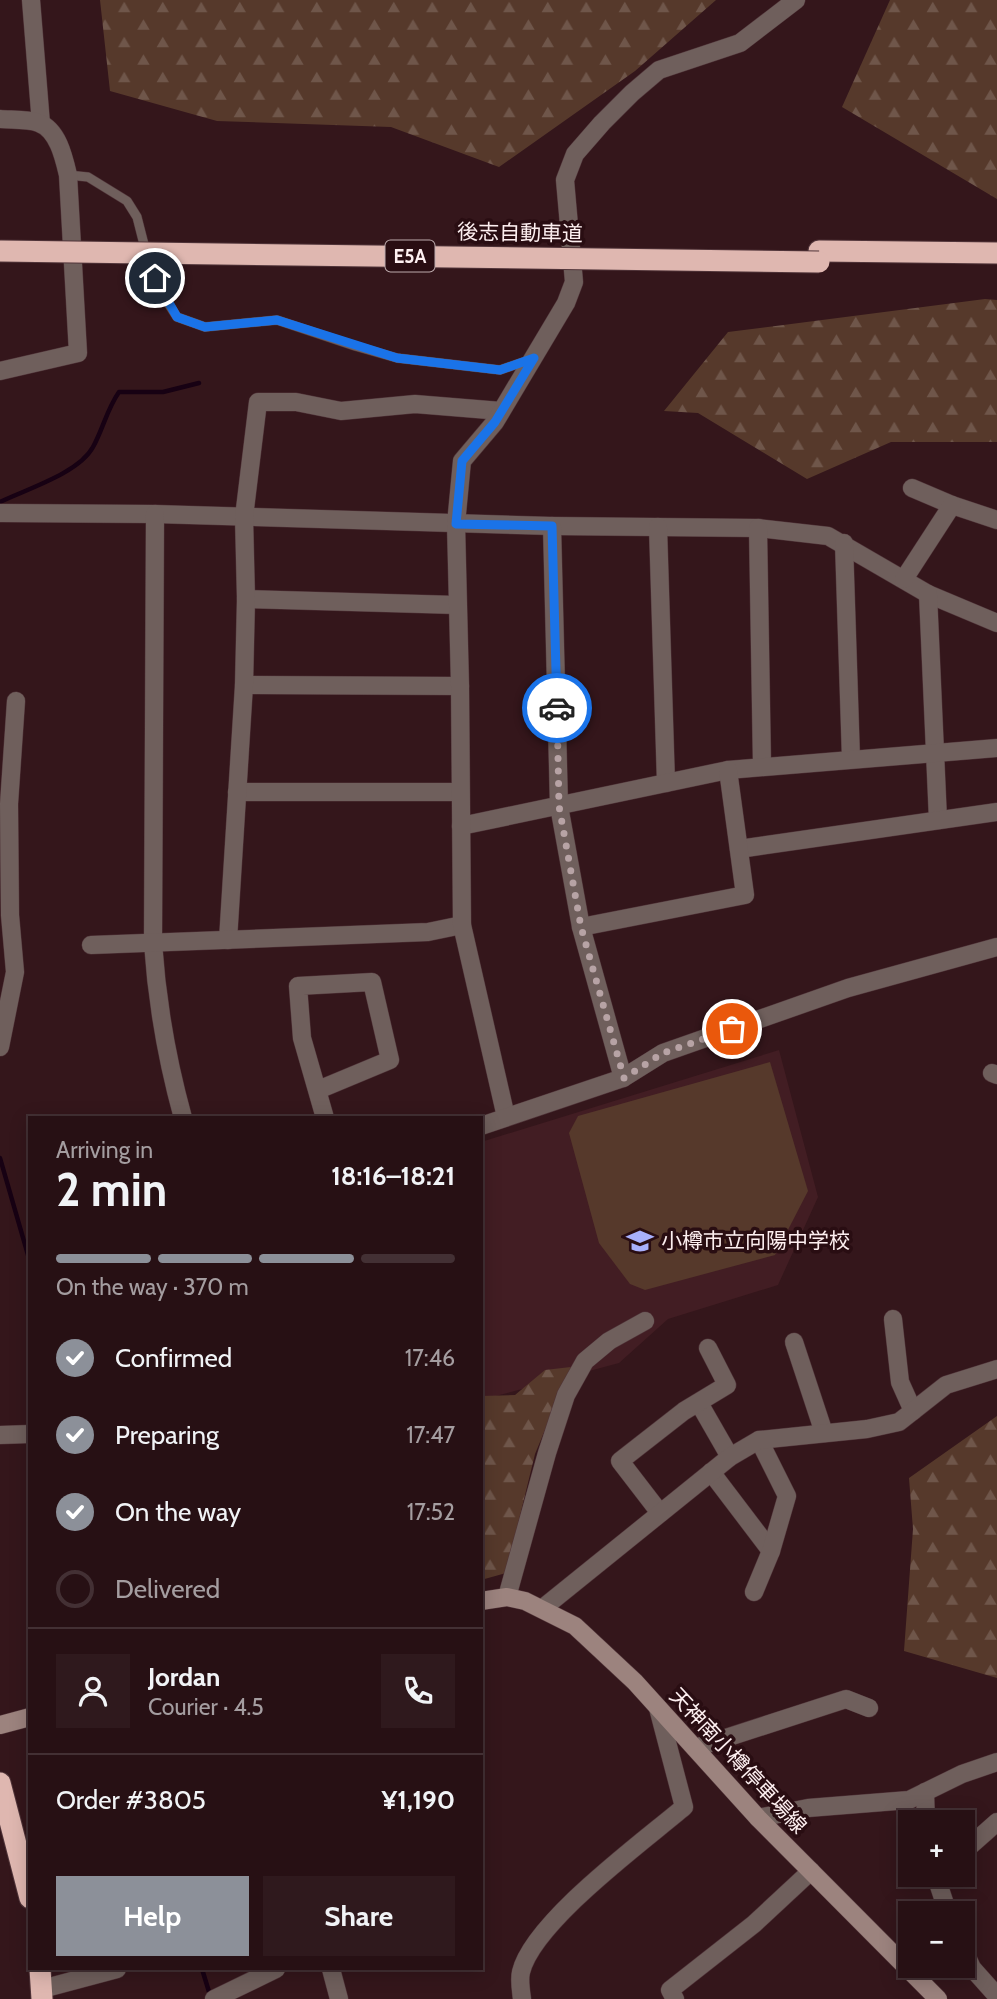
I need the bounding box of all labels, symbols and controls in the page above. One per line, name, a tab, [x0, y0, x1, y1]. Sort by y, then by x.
street label: 後志自動車道	[457, 219, 583, 246]
road number: E5A	[386, 240, 434, 272]
pin	[125, 248, 185, 308]
icon: home	[136, 259, 174, 297]
courier	[522, 673, 592, 743]
icon: car	[538, 689, 576, 727]
pin	[702, 999, 762, 1059]
icon: bag	[713, 1010, 751, 1048]
text: Arriving in	[56, 1136, 153, 1164]
text: 18:16–18:21	[331, 1160, 455, 1192]
text: 2 min	[56, 1162, 167, 1218]
school or university icon: 小樽市立向陽中学校	[625, 1226, 655, 1256]
place label: 小樽市立向陽中学校	[661, 1228, 850, 1253]
text: On the way · 370 m	[56, 1273, 249, 1301]
icon: check	[56, 1339, 94, 1377]
text: Confirmed	[115, 1342, 232, 1374]
text: 17:46	[405, 1344, 455, 1372]
icon: check	[56, 1416, 94, 1454]
text: Preparing	[115, 1419, 219, 1451]
text: 17:47	[406, 1421, 455, 1449]
icon: check	[56, 1493, 94, 1531]
text: On the way	[115, 1496, 241, 1528]
text: 17:52	[407, 1498, 455, 1526]
text: Delivered	[115, 1573, 220, 1605]
button: person	[56, 1654, 130, 1728]
button: phone	[381, 1654, 455, 1728]
text: Jordan	[148, 1661, 220, 1693]
street label: 天神南小樽停車場線	[665, 1683, 812, 1838]
text: Courier · 4.5	[148, 1693, 264, 1721]
text: Order #3805	[56, 1784, 206, 1816]
text: ¥1,190	[382, 1784, 455, 1816]
map controls	[898, 1810, 975, 1978]
button: +	[898, 1810, 975, 1887]
button: Help	[56, 1876, 249, 1956]
button: Share	[263, 1876, 455, 1956]
button: −	[898, 1901, 975, 1978]

